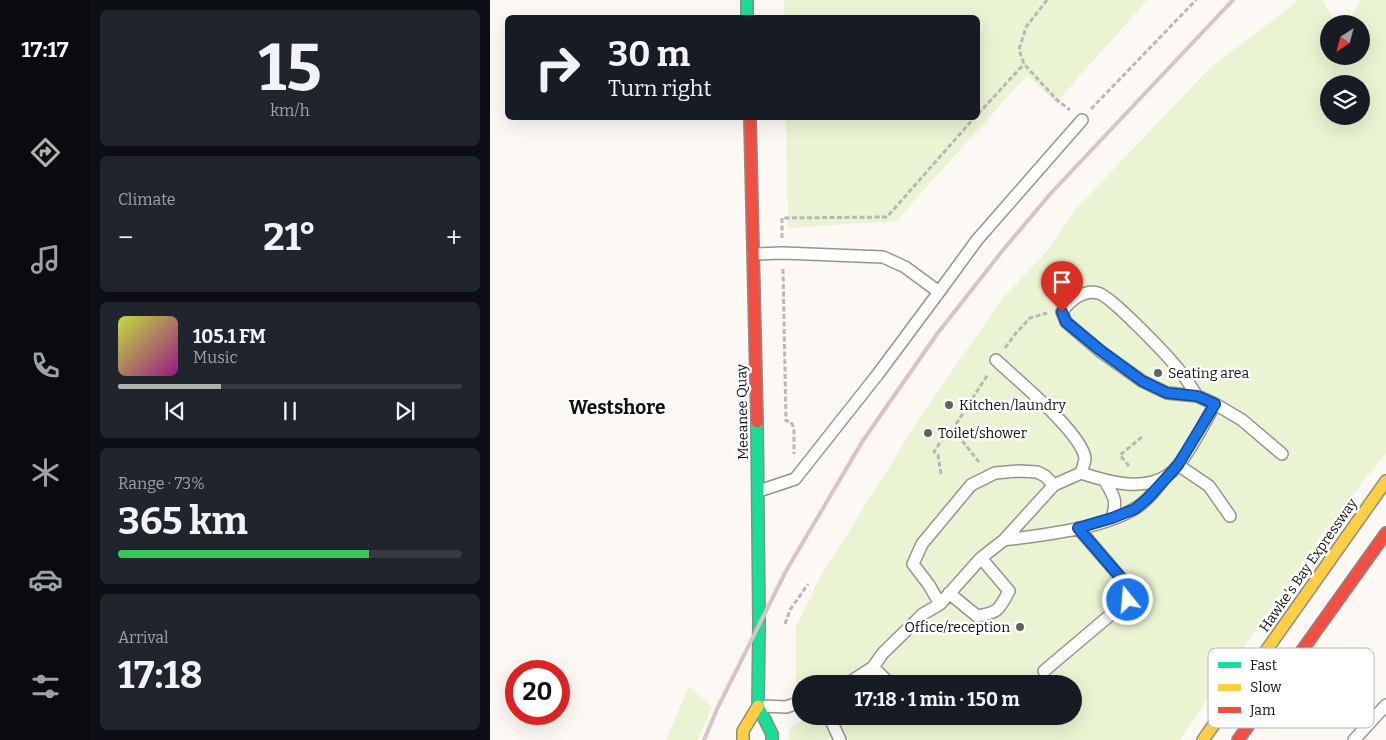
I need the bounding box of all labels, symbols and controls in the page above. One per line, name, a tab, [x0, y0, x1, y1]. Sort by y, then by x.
north arrow	[1320, 15, 1370, 65]
map controls	[1320, 15, 1370, 125]
text: 15	[258, 29, 322, 107]
text: 30 m	[608, 33, 690, 75]
icon: right	[525, 35, 590, 100]
text: 17:17	[21, 36, 69, 63]
text: Turn right	[608, 75, 711, 102]
button: layers	[1320, 75, 1370, 125]
text: km/h	[270, 101, 310, 120]
icon: directions	[28, 135, 63, 170]
text: Climate	[118, 190, 176, 209]
text: 21°	[263, 214, 316, 260]
text: −	[118, 221, 133, 254]
text: +	[446, 221, 462, 254]
icon: music	[28, 242, 63, 277]
pin	[1041, 261, 1083, 312]
icon: arrive	[1048, 268, 1076, 296]
text: 105.1 FM	[193, 325, 266, 348]
icon: phone	[28, 348, 63, 383]
text: Music	[193, 348, 238, 367]
street label: Meeanee Quay	[733, 363, 752, 460]
place label: Seating area	[1168, 365, 1249, 382]
marker: Seating area	[1152, 367, 1164, 379]
district label: Westshore	[569, 396, 665, 419]
icon: previous	[161, 397, 189, 425]
icon: pause	[276, 397, 304, 425]
icon: next	[391, 397, 419, 425]
place label: Kitchen/laundry	[959, 397, 1066, 414]
marker: Kitchen/laundry	[943, 399, 955, 411]
place label: Toilet/shower	[938, 425, 1027, 442]
marker: Toilet/shower	[922, 427, 934, 439]
icon: climate	[28, 455, 63, 490]
text: Range · 73%	[118, 474, 205, 493]
street label: Hawke's Bay Expressway	[1256, 495, 1361, 635]
text: 365 km	[118, 498, 248, 544]
icon: car	[28, 562, 63, 597]
position arrow	[1101, 573, 1153, 625]
place label: Office/reception	[905, 619, 1010, 636]
marker: Office/reception	[1014, 621, 1026, 633]
text: Arrival	[118, 628, 169, 647]
legend	[1208, 648, 1374, 728]
text: 17:18	[118, 652, 203, 698]
text: Fast	[1250, 657, 1277, 674]
speed limit sign: 20	[505, 660, 570, 725]
icon: filters	[28, 669, 63, 704]
text: Slow	[1250, 679, 1282, 696]
text: 17:18 · 1 min · 150 m	[854, 688, 1020, 711]
text: Jam	[1249, 702, 1276, 719]

